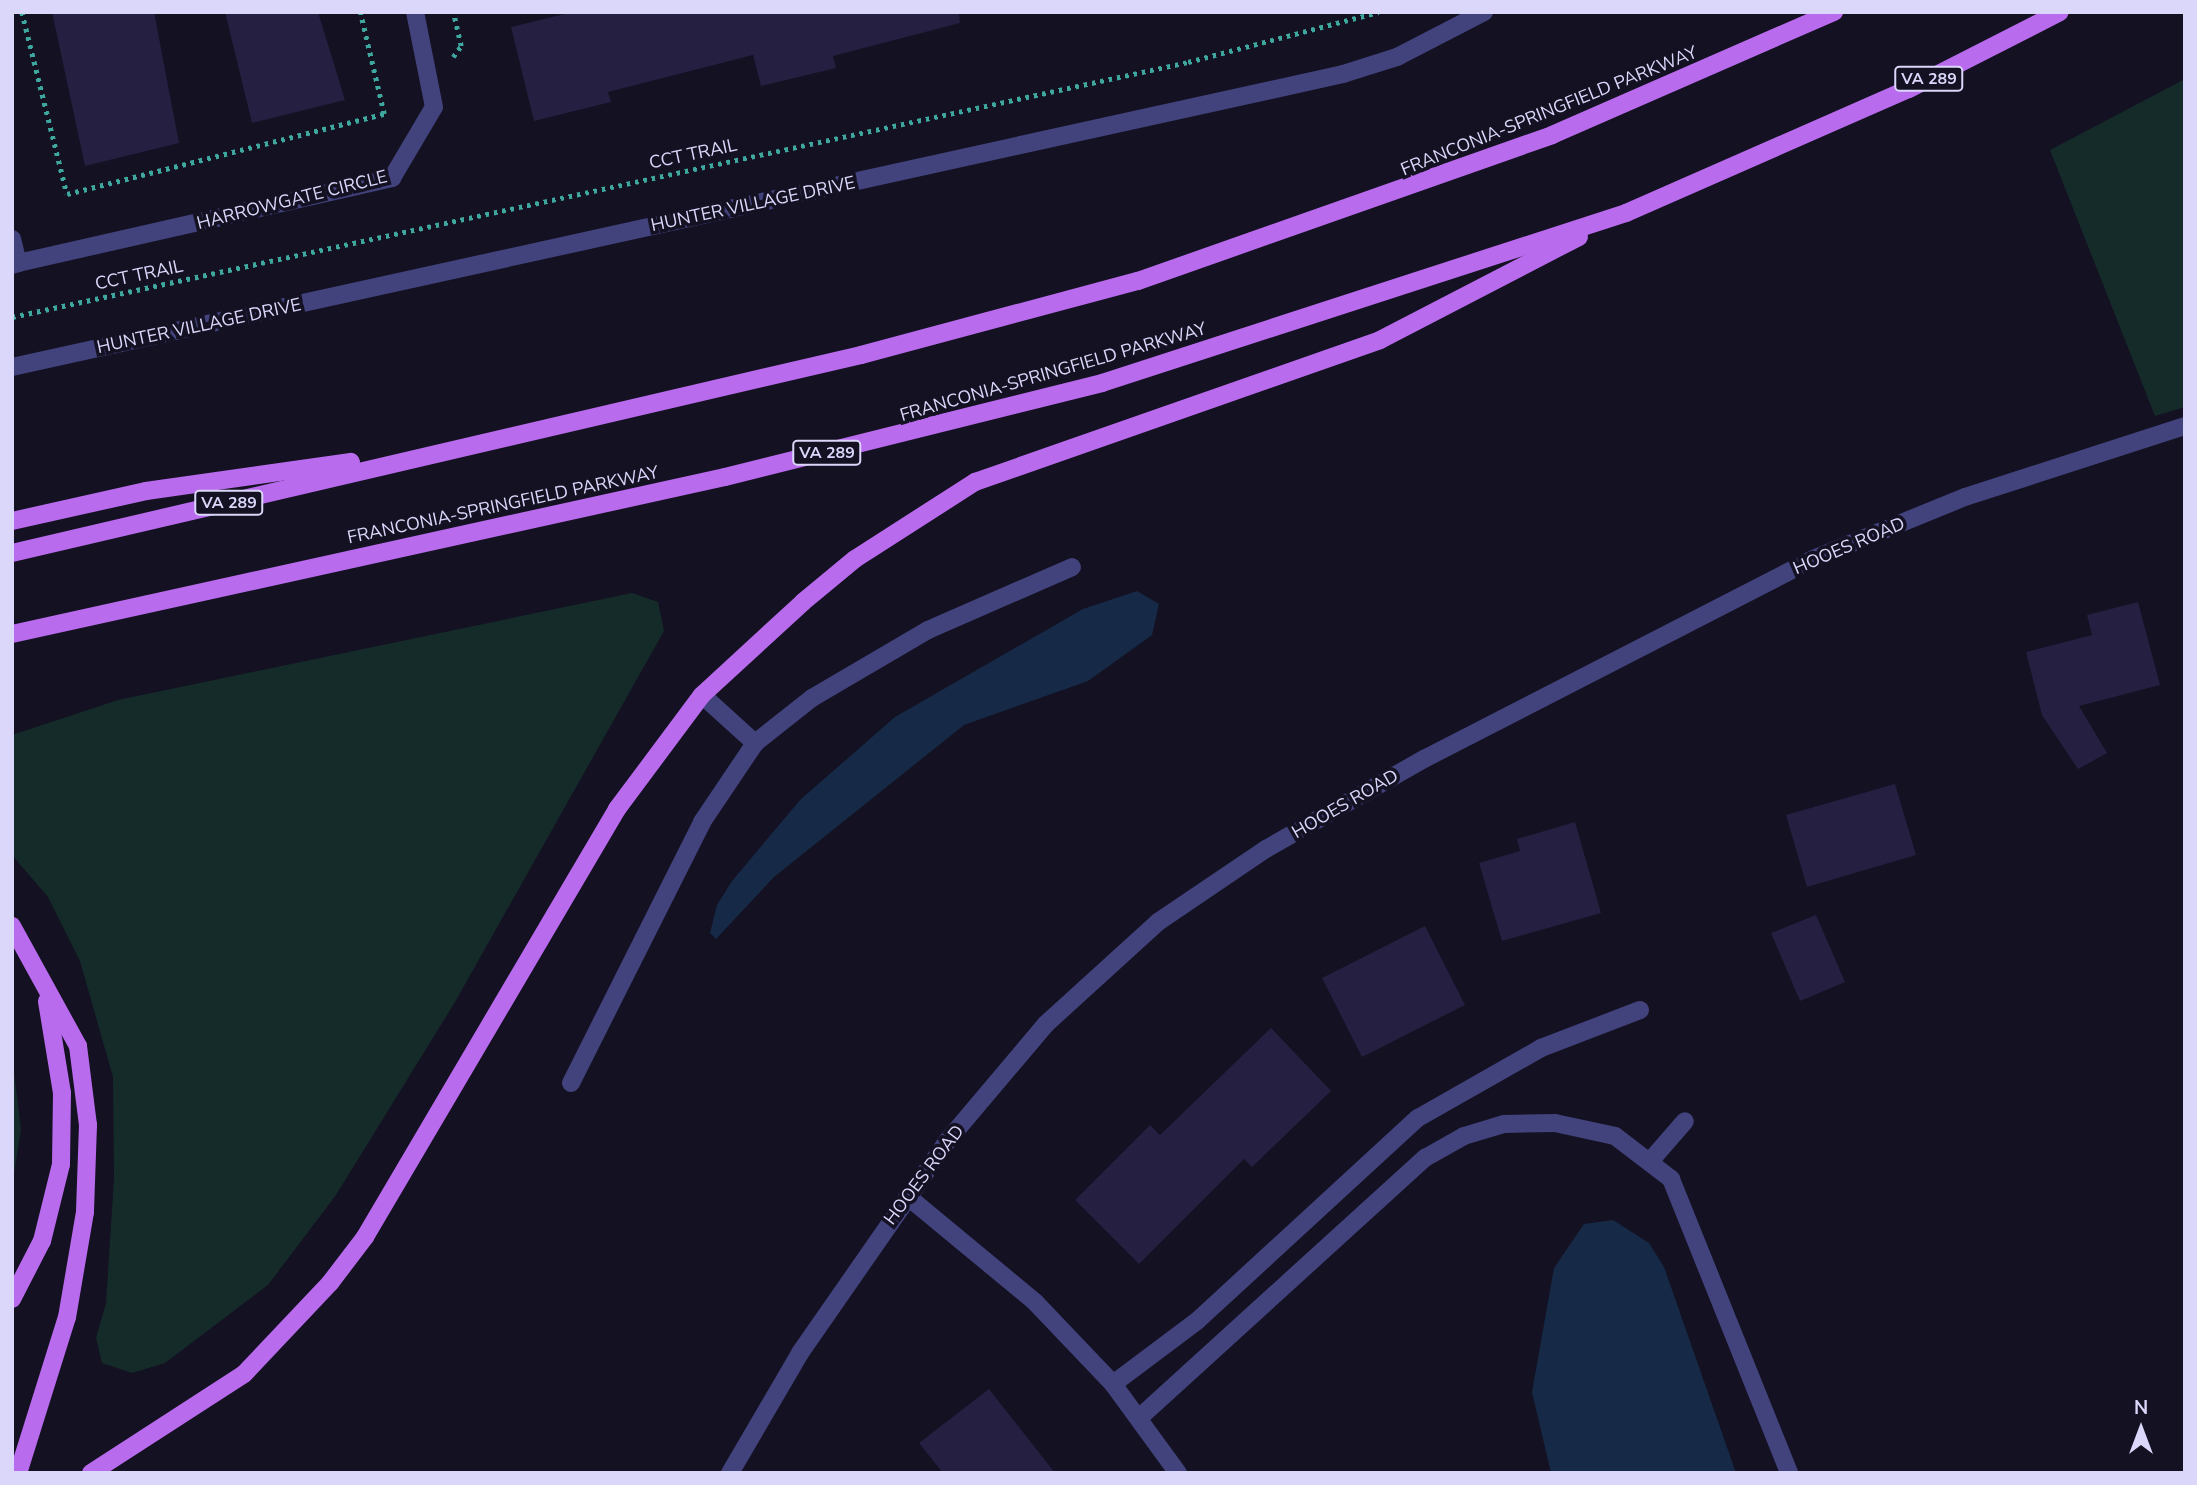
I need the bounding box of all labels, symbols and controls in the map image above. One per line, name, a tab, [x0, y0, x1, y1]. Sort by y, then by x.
street label: FRANCONIA-SPRINGFIELD PARKWAY	[1398, 41, 1700, 181]
road number: VA 289	[1894, 66, 1964, 92]
street label: CCT TRAIL	[647, 134, 739, 174]
street label: HARROWGATE CIRCLE	[194, 166, 390, 234]
street label: HUNTER VILLAGE DRIVE	[649, 172, 857, 236]
street label: CCT TRAIL	[93, 255, 185, 295]
street label: HUNTER VILLAGE DRIVE	[95, 294, 303, 358]
street label: FRANCONIA-SPRINGFIELD PARKWAY	[897, 318, 1209, 426]
road number: VA 289	[792, 440, 862, 466]
street label: FRANCONIA-SPRINGFIELD PARKWAY	[345, 461, 661, 549]
road number: VA 289	[194, 490, 264, 516]
street label: HOOES ROAD	[1790, 513, 1908, 579]
street label: HOOES ROAD	[1288, 765, 1402, 843]
street label: HOOES ROAD	[879, 1121, 969, 1229]
north arrow	[2106, 1394, 2176, 1464]
text: N	[2134, 1395, 2148, 1421]

